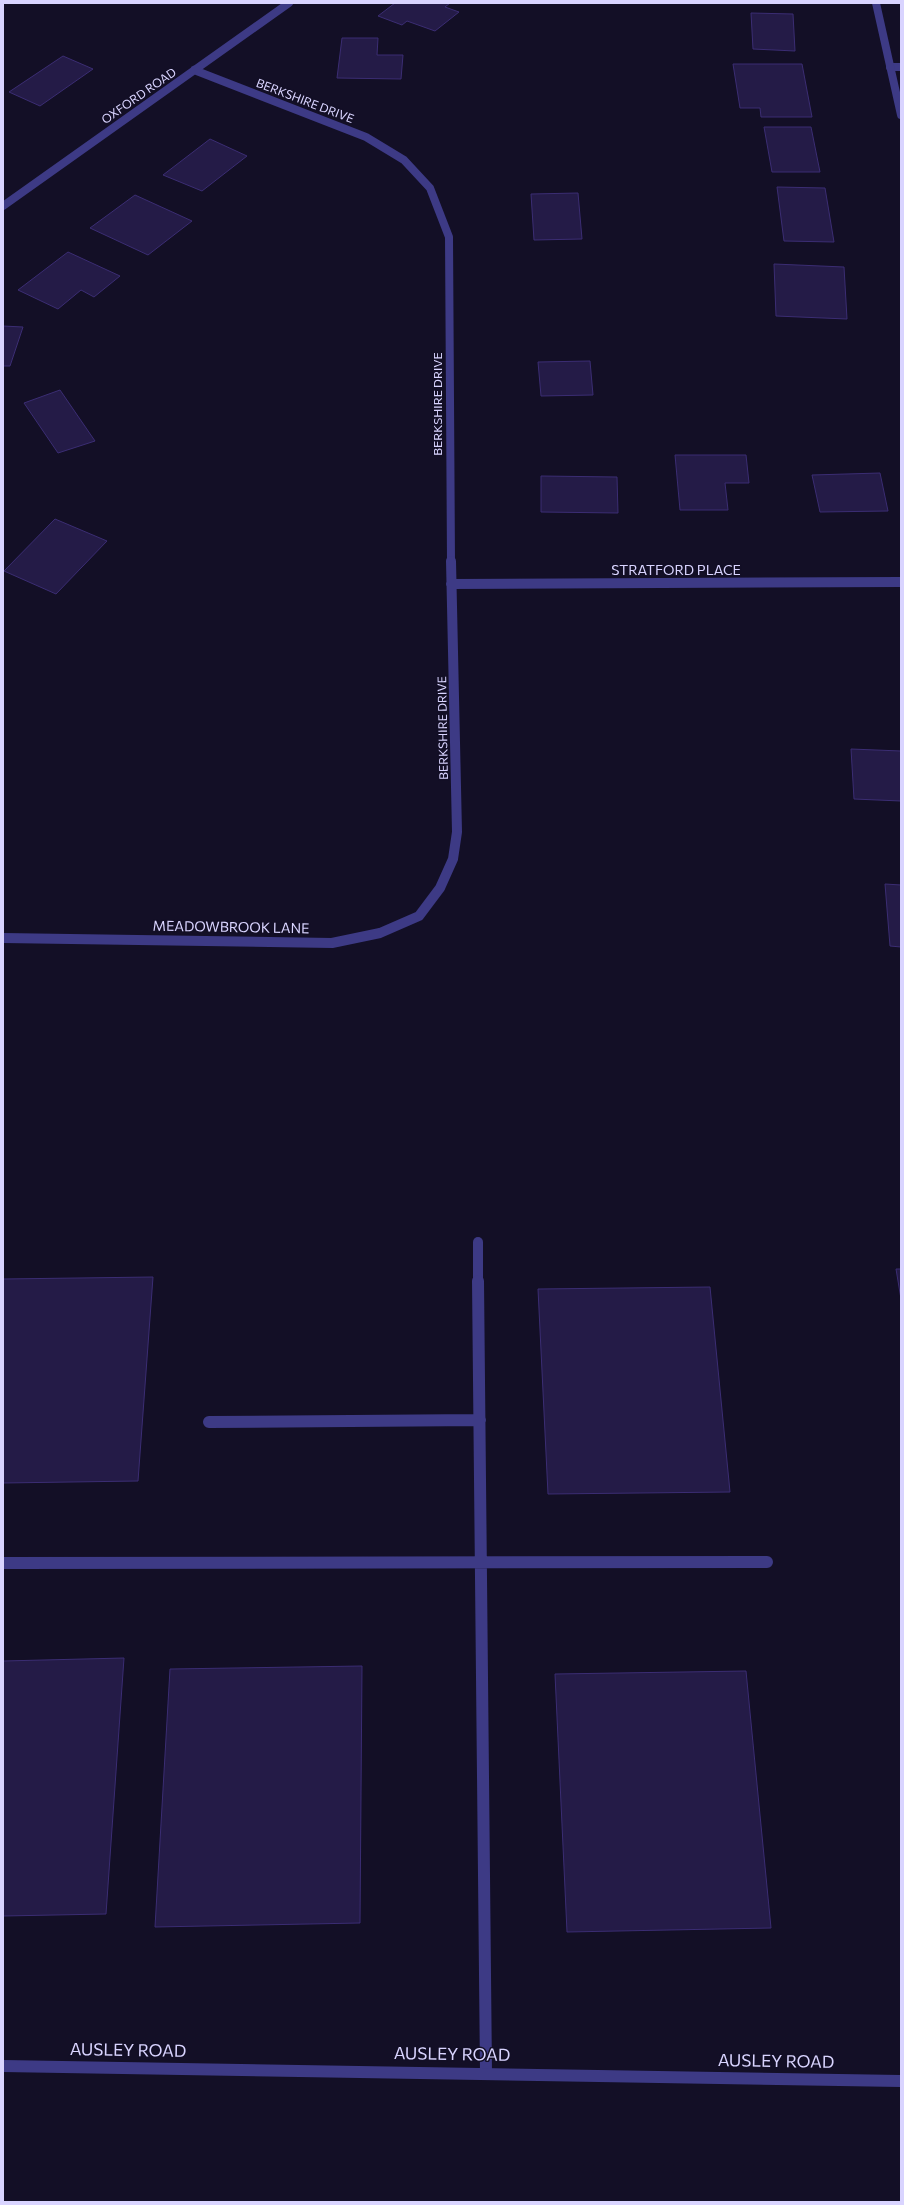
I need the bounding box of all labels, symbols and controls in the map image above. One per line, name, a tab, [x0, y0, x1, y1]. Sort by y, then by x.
street label: OXFORD ROAD	[98, 64, 179, 126]
street label: BERKSHIRE DRIVE	[255, 75, 356, 125]
street label: BERKSHIRE DRIVE	[430, 352, 444, 456]
street label: STRATFORD PLACE	[611, 561, 741, 578]
street label: BERKSHIRE DRIVE	[434, 676, 450, 780]
street label: MEADOWBROOK LANE	[152, 917, 310, 936]
street label: AUSLEY ROAD	[70, 2038, 186, 2061]
street label: AUSLEY ROAD	[394, 2042, 510, 2065]
street label: AUSLEY ROAD	[718, 2049, 834, 2072]

